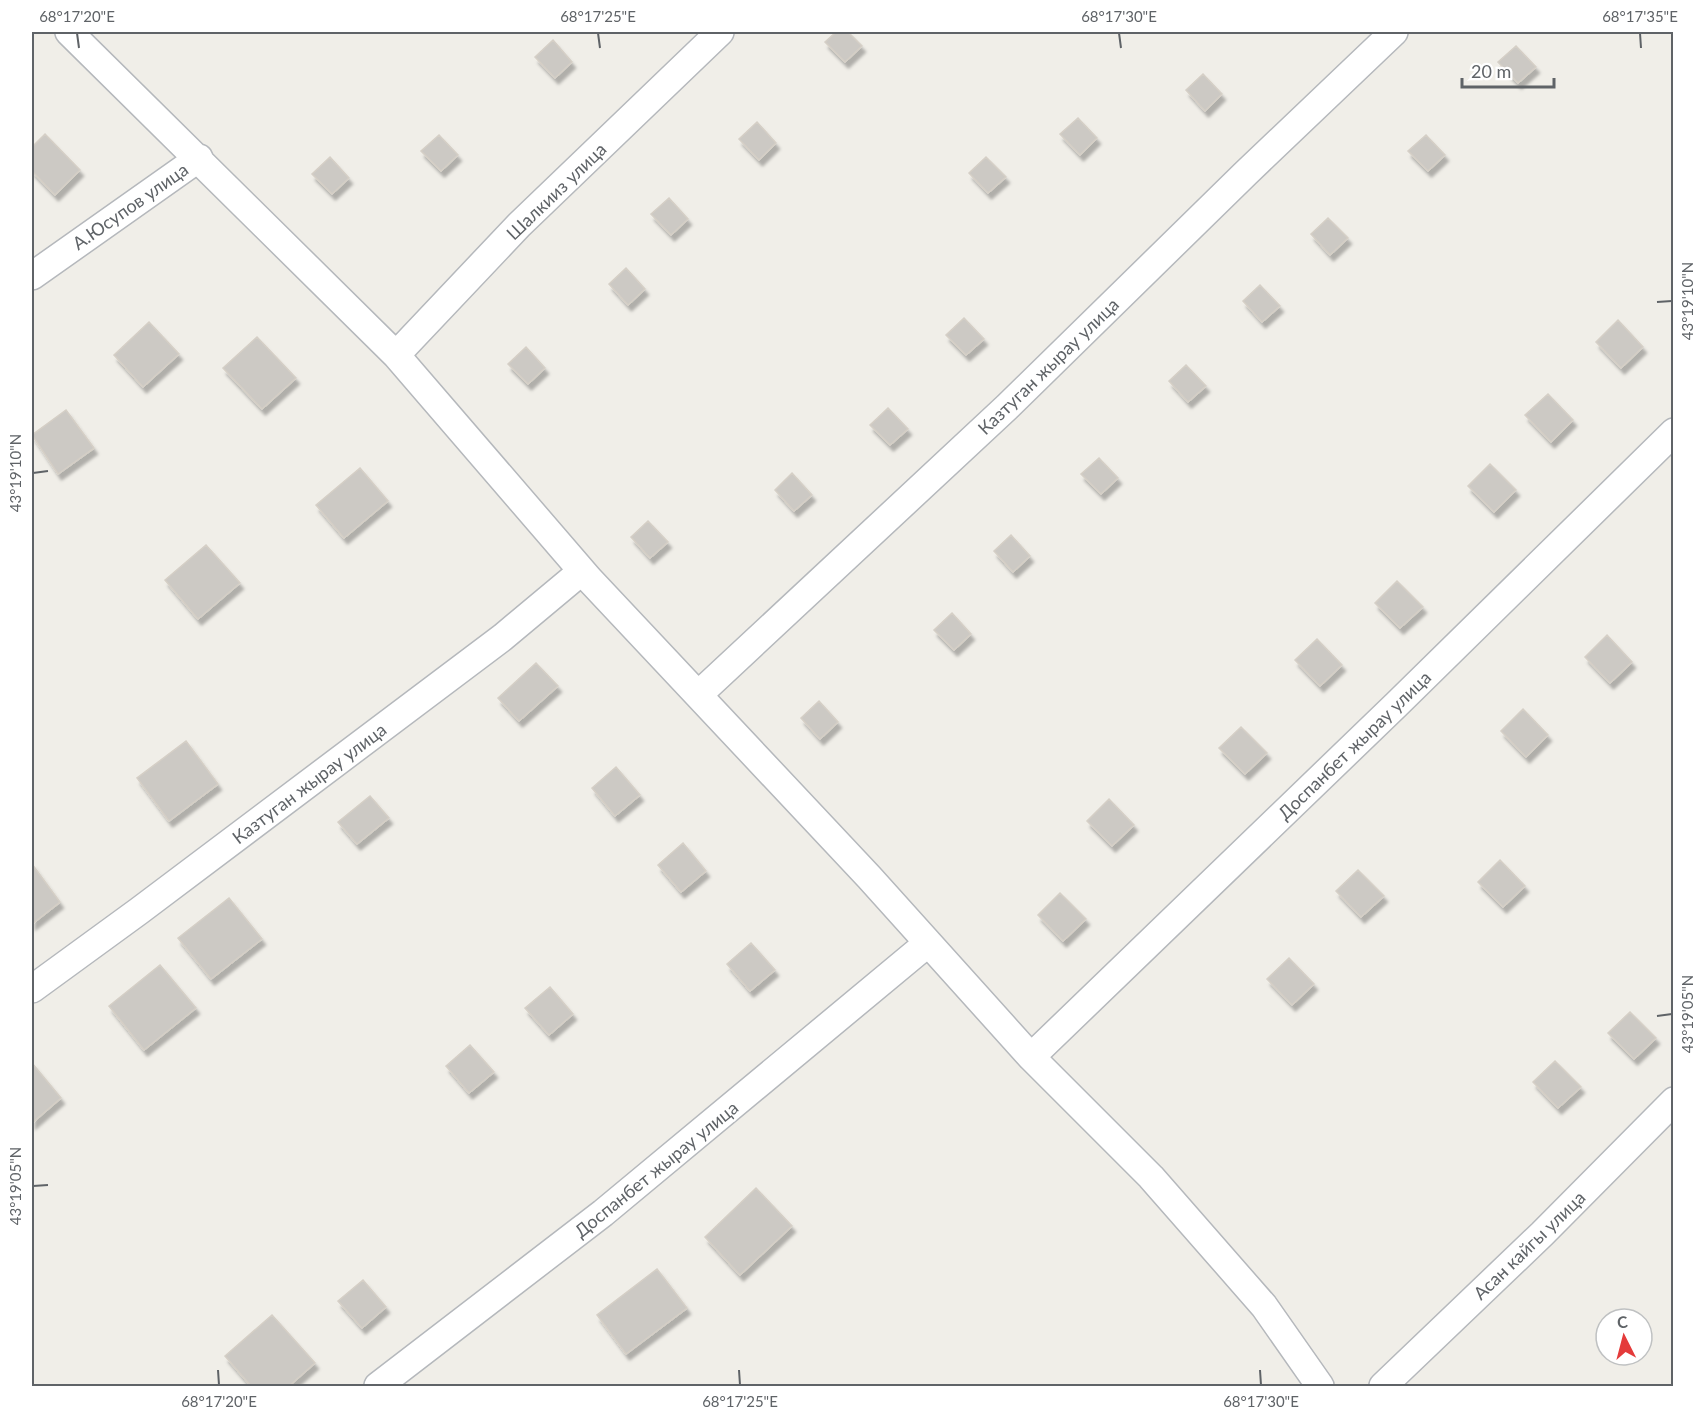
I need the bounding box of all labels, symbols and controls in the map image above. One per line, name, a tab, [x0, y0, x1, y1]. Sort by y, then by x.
text: 68°17'20"E	[39, 7, 115, 25]
text: 68°17'25"E	[560, 7, 636, 25]
text: 68°17'30"E	[1081, 7, 1157, 25]
text: 68°17'35"E	[1602, 7, 1678, 25]
scale bar	[1462, 51, 1554, 89]
text: 20 m	[1471, 60, 1511, 82]
street label: Шалкииз улица	[501, 138, 611, 244]
street label: А.Юсупов улица	[68, 158, 192, 254]
text: 43°19'10"N	[1678, 262, 1696, 340]
street label: Казтуган жырау улица	[973, 293, 1123, 439]
text: 43°19'10"N	[6, 434, 24, 512]
street label: Доспанбет жырау улица	[1273, 666, 1435, 824]
street label: Казтуган жырау улица	[228, 718, 390, 848]
text: 43°19'05"N	[1678, 975, 1696, 1053]
street label: Доспанбет жырау улица	[570, 1096, 742, 1242]
text: 43°19'05"N	[6, 1147, 24, 1225]
street label: Асан кайгы улица	[1468, 1186, 1590, 1304]
north arrow	[1594, 1307, 1654, 1367]
text: С	[1616, 1312, 1629, 1332]
text: 68°17'20"E	[181, 1392, 257, 1410]
text: 68°17'25"E	[702, 1392, 778, 1410]
text: 68°17'30"E	[1223, 1392, 1299, 1410]

